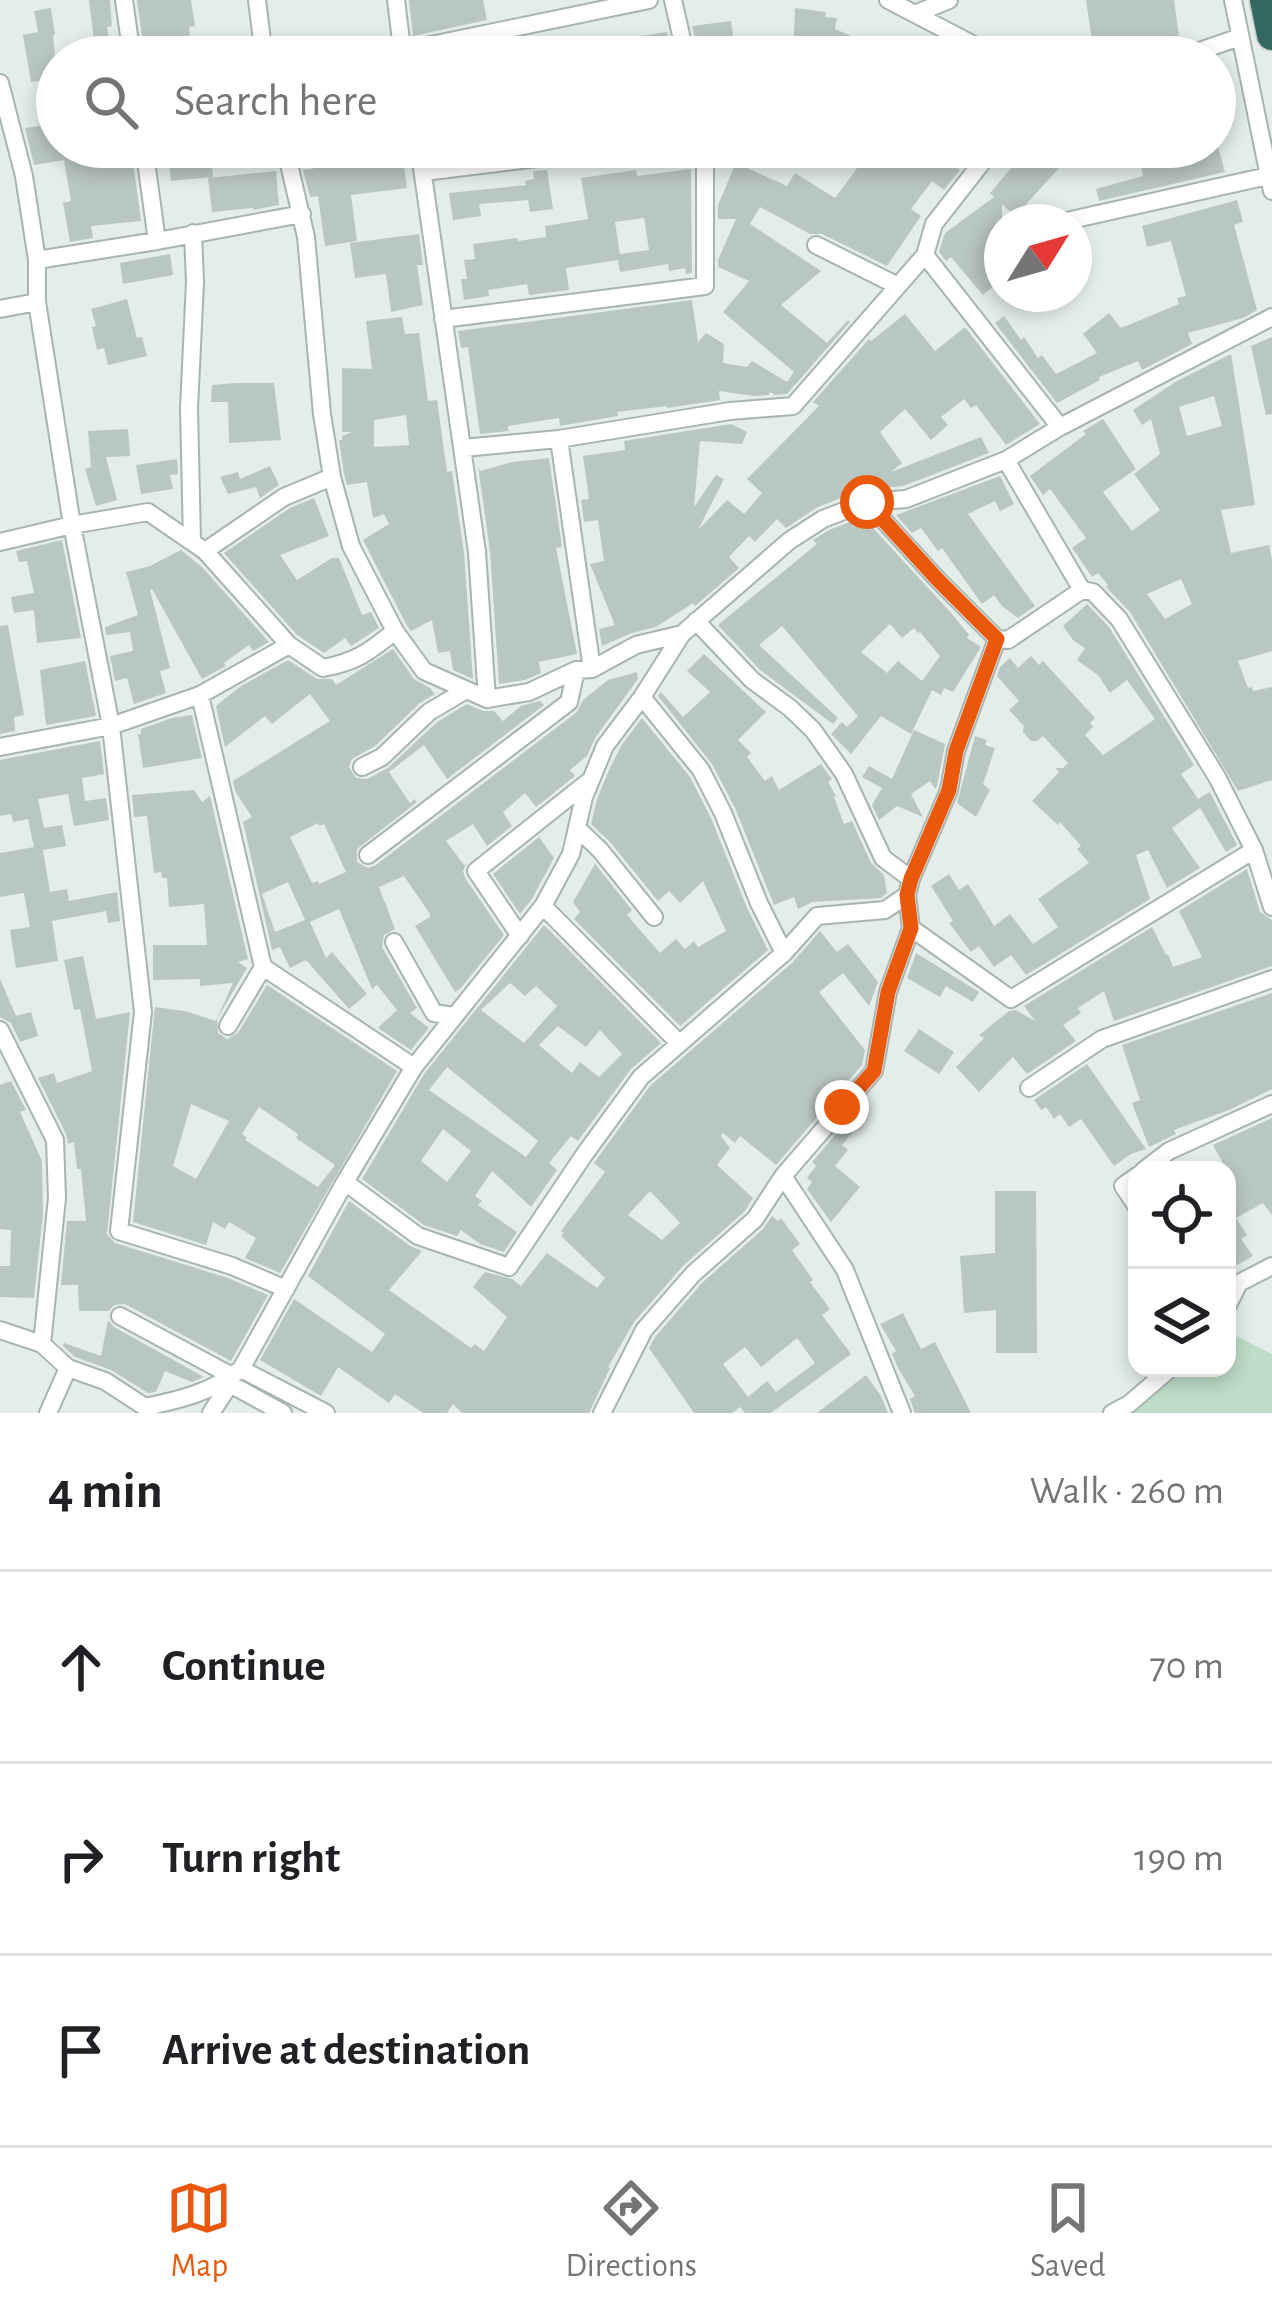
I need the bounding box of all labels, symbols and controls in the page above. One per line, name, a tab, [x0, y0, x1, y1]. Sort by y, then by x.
search box	[36, 36, 1236, 168]
icon: search	[78, 69, 144, 135]
text: Search here	[174, 79, 377, 124]
north arrow	[984, 204, 1092, 312]
route start	[840, 475, 894, 529]
route end	[815, 1080, 869, 1134]
map controls	[1128, 1161, 1236, 1377]
button: locate	[1128, 1161, 1236, 1269]
button: layers	[1128, 1269, 1236, 1377]
text: 4 min	[48, 1466, 163, 1517]
text: Walk · 260 m	[1030, 1472, 1224, 1511]
icon: ahead	[48, 1634, 114, 1700]
text: Continue	[162, 1644, 326, 1689]
text: 70 m	[1150, 1647, 1224, 1686]
icon: right	[48, 1826, 114, 1892]
text: Turn right	[162, 1836, 340, 1881]
text: 190 m	[1134, 1839, 1224, 1878]
icon: arrive	[48, 2018, 114, 2084]
text: Arrive at destination	[162, 2028, 530, 2073]
tab: Map	[166, 2175, 232, 2287]
tab: Directions	[565, 2175, 697, 2287]
tab: Saved	[1030, 2175, 1105, 2287]

